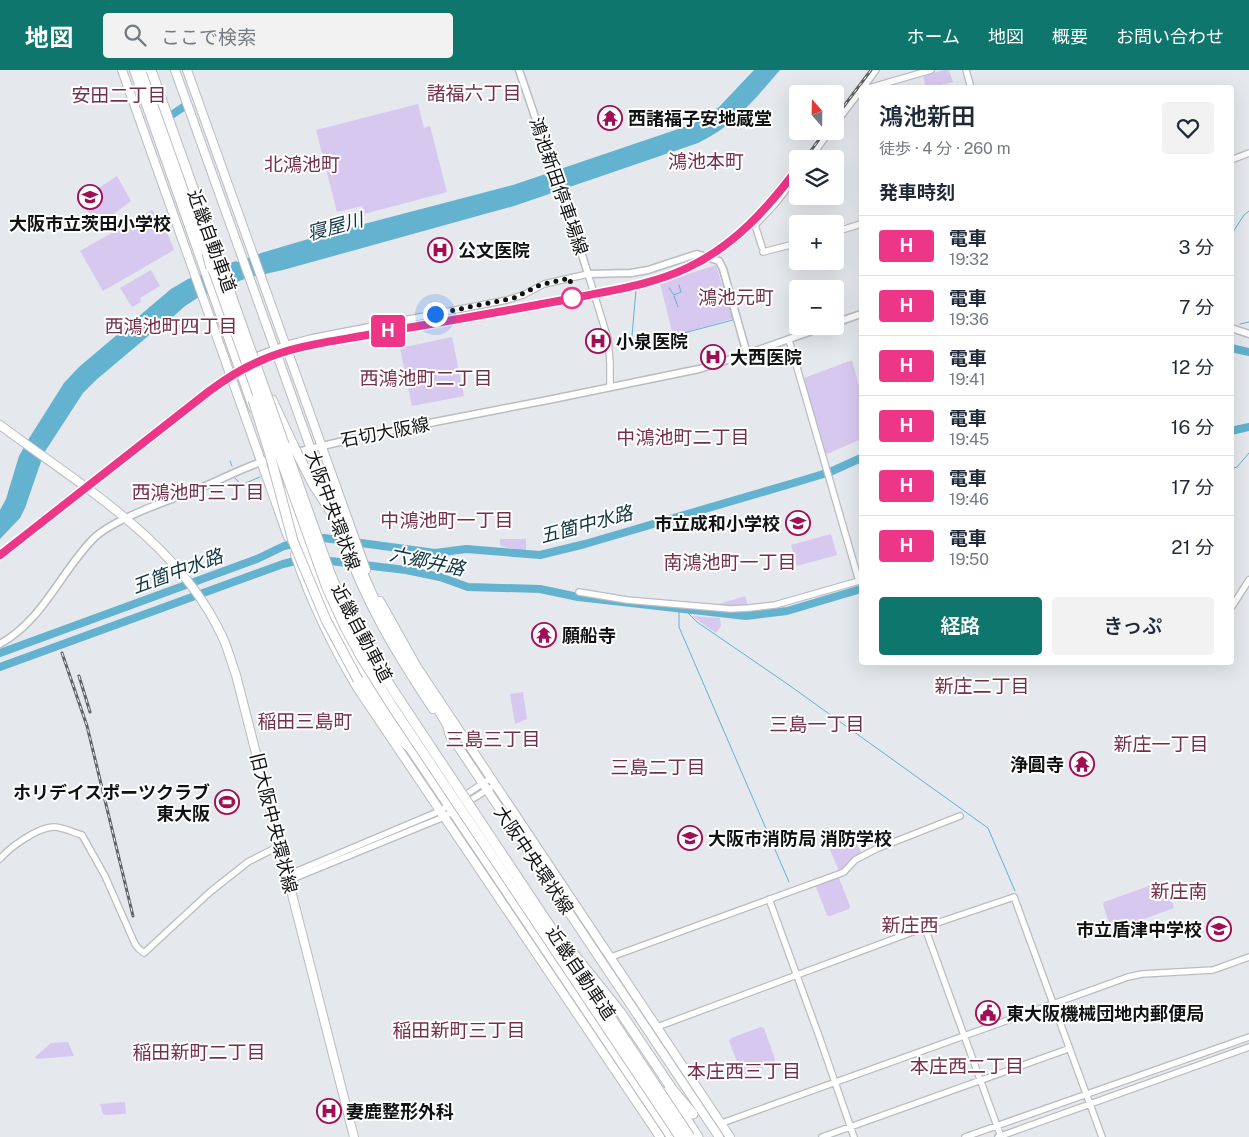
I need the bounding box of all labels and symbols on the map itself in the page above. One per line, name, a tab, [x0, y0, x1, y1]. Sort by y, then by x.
district label: 諸福六丁目	[426, 82, 522, 104]
district label: 安田二丁目	[71, 84, 167, 106]
north arrow	[789, 85, 844, 140]
temple icon: 西諸福子安地蔵堂	[597, 105, 623, 131]
place label: 西諸福子安地蔵堂	[628, 108, 772, 129]
street label: 鴻池新田停車場線	[526, 115, 592, 257]
district label: 鴻池本町	[668, 150, 744, 172]
district label: 北鴻池町	[264, 153, 340, 175]
school or university icon: 大阪市立茨田小学校	[77, 184, 103, 210]
street label: 近畿自動車道	[184, 187, 240, 295]
water label: 寝屋川	[305, 207, 367, 244]
place label: 大阪市立茨田小学校	[9, 213, 171, 234]
hospital icon: 公文医院	[427, 237, 453, 263]
place label: 公文医院	[458, 240, 530, 261]
district label: 鴻池元町	[698, 286, 774, 308]
unlabelled marker	[561, 287, 583, 309]
your location	[423, 302, 448, 327]
district label: 西鴻池町四丁目	[104, 315, 238, 337]
line badge: H	[372, 315, 404, 347]
hospital icon: 小泉医院	[585, 328, 611, 354]
place label: 小泉医院	[616, 331, 688, 352]
hospital icon: 大西医院	[700, 344, 726, 370]
place label: 大西医院	[730, 347, 802, 368]
district label: 西鴻池町二丁目	[359, 367, 493, 389]
street label: 石切大阪線	[339, 413, 431, 451]
district label: 中鴻池町二丁目	[616, 426, 750, 448]
street label: 大阪中央環状線	[302, 447, 364, 573]
district label: 西鴻池町三丁目	[131, 481, 265, 503]
water label: 五箇中水路	[537, 501, 637, 547]
district label: 中鴻池町一丁目	[380, 509, 514, 531]
school or university icon: 市立成和小学校	[785, 510, 811, 536]
place label: 市立成和小学校	[654, 513, 780, 534]
water label: 六郷井路	[388, 542, 468, 580]
water label: 五箇中水路	[129, 544, 227, 598]
district label: 南鴻池町一丁目	[663, 551, 797, 573]
street label: 近畿自動車道	[327, 580, 397, 686]
temple icon: 願船寺	[531, 622, 557, 648]
place label: 願船寺	[562, 625, 616, 646]
district label: 新庄二丁目	[934, 675, 1030, 697]
district label: 稲田三島町	[257, 710, 353, 732]
district label: 三島一丁目	[769, 713, 865, 735]
district label: 三島三丁目	[445, 728, 541, 750]
district label: 新庄一丁目	[1113, 733, 1209, 755]
street label: 旧大阪中央環状線	[246, 751, 302, 895]
temple icon: 浄圓寺	[1069, 751, 1095, 777]
place label: 浄圓寺	[1010, 754, 1064, 775]
district label: 三島二丁目	[610, 756, 706, 778]
place label: ホリデイスポーツクラブ 東大阪	[13, 782, 210, 824]
sports icon: ホリデイスポーツクラブ 東大阪	[214, 789, 240, 815]
street label: 大阪中央環状線	[490, 802, 578, 918]
school or university icon: 大阪市消防局 消防学校	[677, 825, 703, 851]
place label: 大阪市消防局 消防学校	[708, 828, 892, 849]
district label: 新庄南	[1150, 880, 1208, 902]
district label: 新庄西	[881, 914, 939, 936]
school or university icon: 市立盾津中学校	[1206, 916, 1232, 942]
place label: 市立盾津中学校	[1076, 919, 1202, 940]
street label: 近畿自動車道	[542, 922, 620, 1024]
public building icon: 東大阪機械団地内郵便局	[975, 1000, 1001, 1026]
place label: 東大阪機械団地内郵便局	[1006, 1003, 1204, 1024]
district label: 稲田新町三丁目	[392, 1019, 526, 1041]
district label: 稲田新町二丁目	[132, 1041, 266, 1063]
district label: 本庄西二丁目	[910, 1055, 1024, 1077]
district label: 本庄西三丁目	[687, 1060, 801, 1082]
hospital icon: 妻鹿整形外科	[316, 1098, 342, 1124]
place label: 妻鹿整形外科	[346, 1101, 454, 1122]

